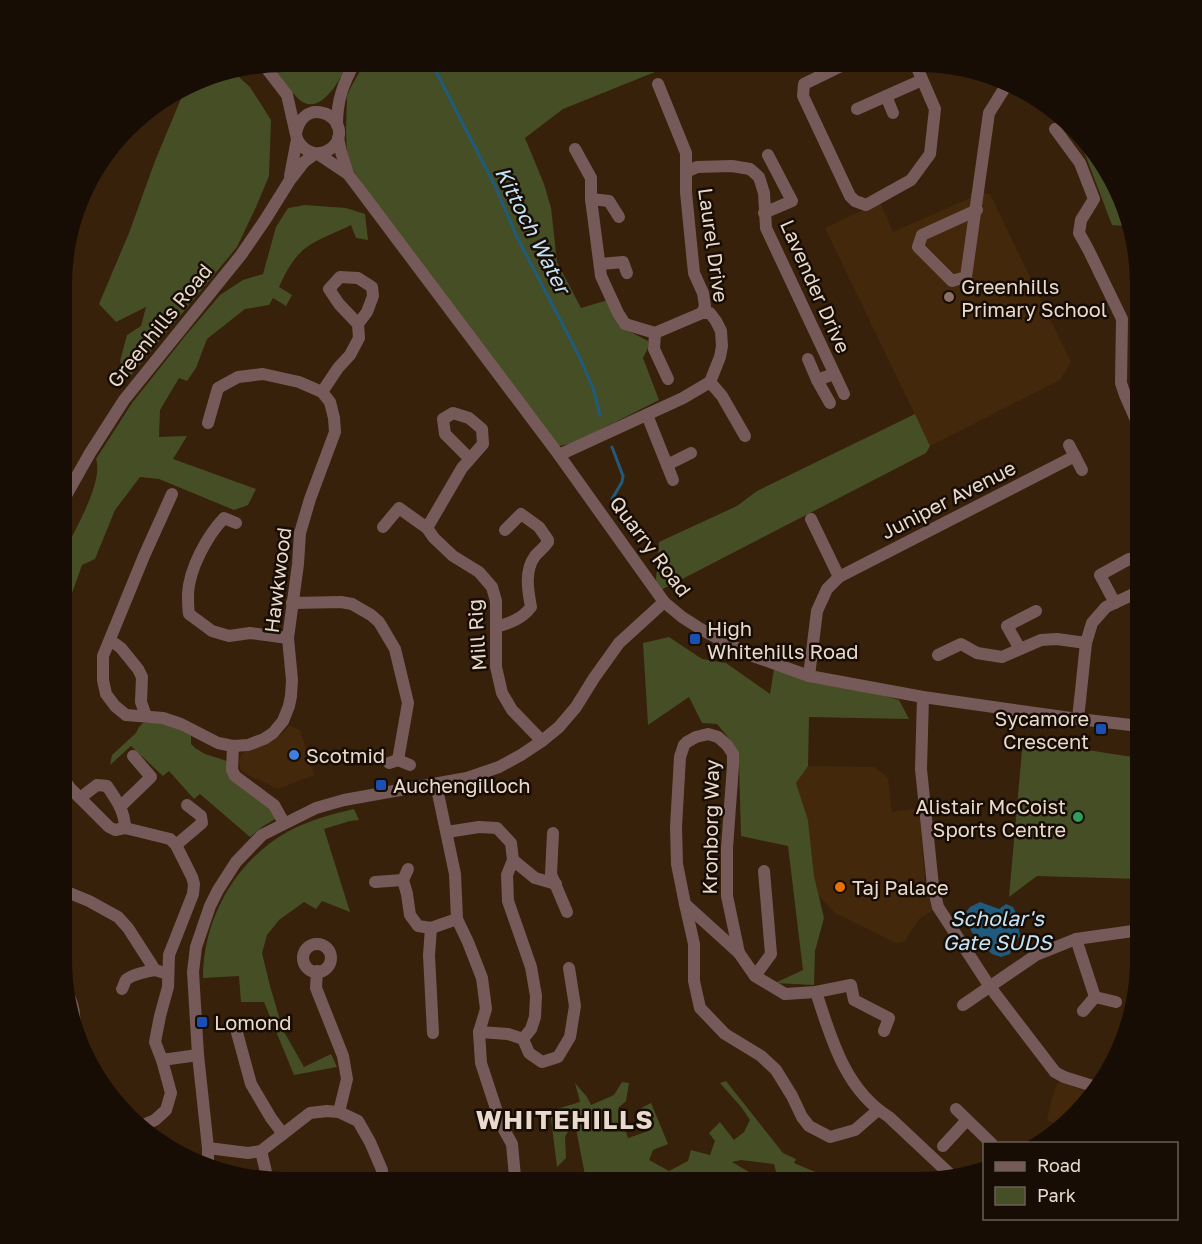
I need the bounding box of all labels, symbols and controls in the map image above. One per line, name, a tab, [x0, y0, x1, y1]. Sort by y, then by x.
water label: Kittoch Water	[490, 162, 577, 300]
street label: Laurel Drive	[694, 186, 734, 304]
street label: Lavender Drive	[776, 216, 856, 356]
street label: Greenhills Road	[102, 258, 216, 392]
place label: Greenhills Primary School	[961, 274, 1107, 321]
marker: Greenhills Primary School	[942, 290, 956, 304]
street label: Juniper Avenue	[877, 455, 1019, 543]
street label: Quarry Road	[605, 491, 697, 601]
street label: Hawkwood	[259, 526, 295, 634]
street label: Mill Rig	[462, 598, 490, 672]
place label: High Whitehills Road	[707, 616, 859, 663]
marker: High Whitehills Road	[688, 632, 702, 646]
place label: Sycamore Crescent	[995, 706, 1089, 753]
marker: Sycamore Crescent	[1094, 722, 1108, 736]
place label: Scotmid	[306, 743, 385, 767]
marker: Scotmid	[287, 748, 301, 762]
street label: Kronborg Way	[697, 759, 723, 895]
place label: Auchengilloch	[393, 773, 531, 797]
marker: Auchengilloch	[374, 778, 388, 792]
place label: Alistair McCoist Sports Centre	[916, 794, 1066, 841]
marker: Alistair McCoist Sports Centre	[1071, 810, 1085, 824]
place label: Taj Palace	[852, 875, 949, 899]
marker: Taj Palace	[833, 880, 847, 894]
water label: Scholar's Gate SUDS	[942, 905, 1053, 955]
place label: Lomond	[214, 1010, 292, 1034]
marker: Lomond	[195, 1015, 209, 1029]
district label: WHITEHILLS	[476, 1104, 654, 1135]
legend	[983, 1142, 1178, 1220]
text: Road	[1037, 1154, 1081, 1176]
text: Park	[1037, 1184, 1076, 1206]

